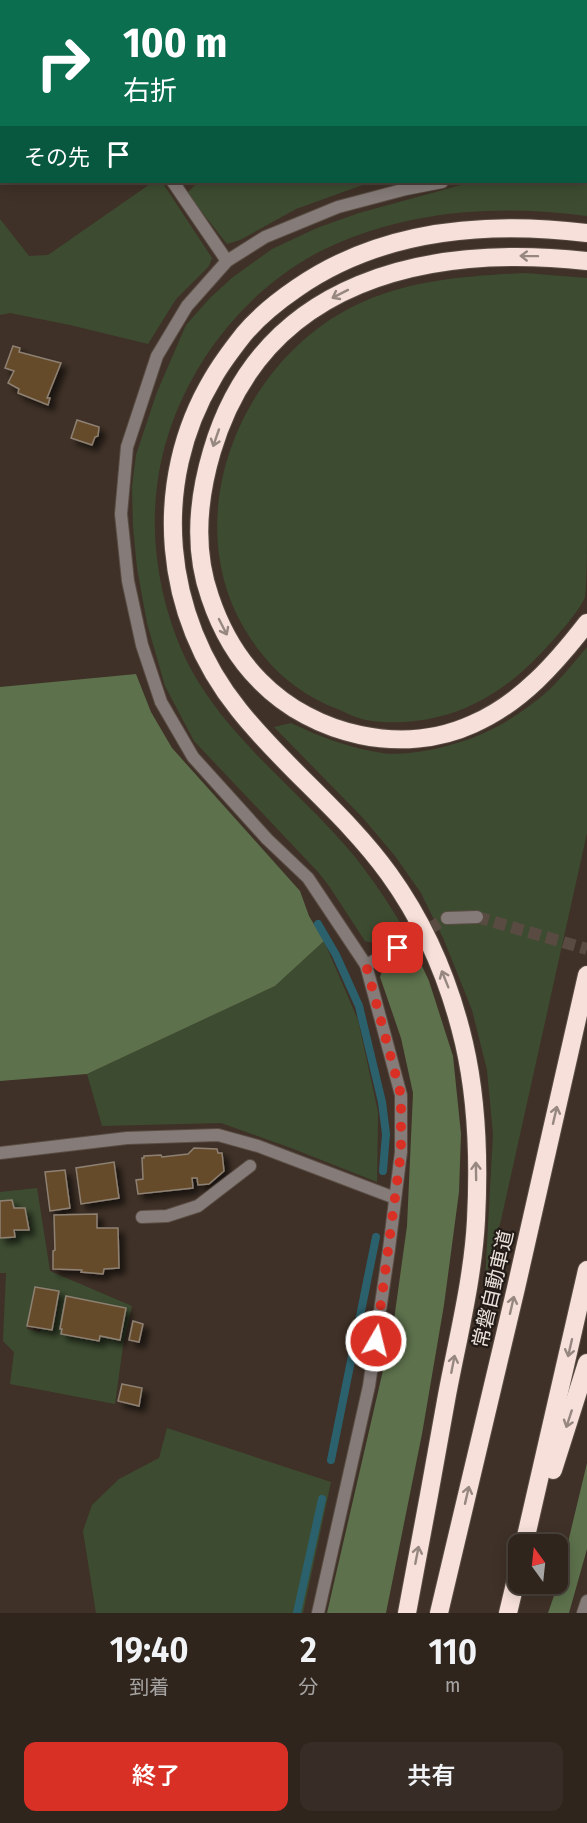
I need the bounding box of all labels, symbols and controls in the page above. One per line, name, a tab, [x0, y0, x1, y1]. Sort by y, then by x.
text: 100 m	[123, 18, 227, 68]
icon: right	[24, 24, 102, 102]
text: 右折	[123, 75, 177, 107]
icon: arrive	[102, 138, 135, 171]
text: その先	[24, 144, 90, 171]
one-way arrow	[519, 251, 539, 262]
one-way arrow	[331, 289, 349, 300]
one-way arrow	[209, 428, 220, 447]
one-way arrow	[217, 618, 229, 635]
pin	[372, 922, 423, 973]
icon: arrive	[381, 931, 414, 964]
one-way arrow	[439, 971, 450, 989]
one-way arrow	[550, 1106, 562, 1125]
one-way arrow	[470, 1161, 482, 1181]
street label: 常磐自動車道	[468, 1228, 518, 1350]
one-way arrow	[507, 1296, 519, 1315]
position arrow	[344, 1309, 408, 1373]
one-way arrow	[564, 1338, 576, 1357]
one-way arrow	[448, 1354, 459, 1374]
one-way arrow	[563, 1409, 574, 1428]
one-way arrow	[462, 1486, 474, 1505]
north arrow	[508, 1534, 568, 1594]
map controls	[508, 1534, 568, 1594]
one-way arrow	[412, 1546, 423, 1566]
text: 19:40	[110, 1628, 189, 1672]
text: 2	[300, 1628, 317, 1672]
text: 110	[428, 1630, 477, 1674]
text: m	[445, 1673, 460, 1697]
text: 到着	[129, 1675, 169, 1699]
text: 分	[299, 1675, 319, 1699]
button: 終了	[24, 1742, 288, 1811]
button: 共有	[300, 1742, 563, 1811]

